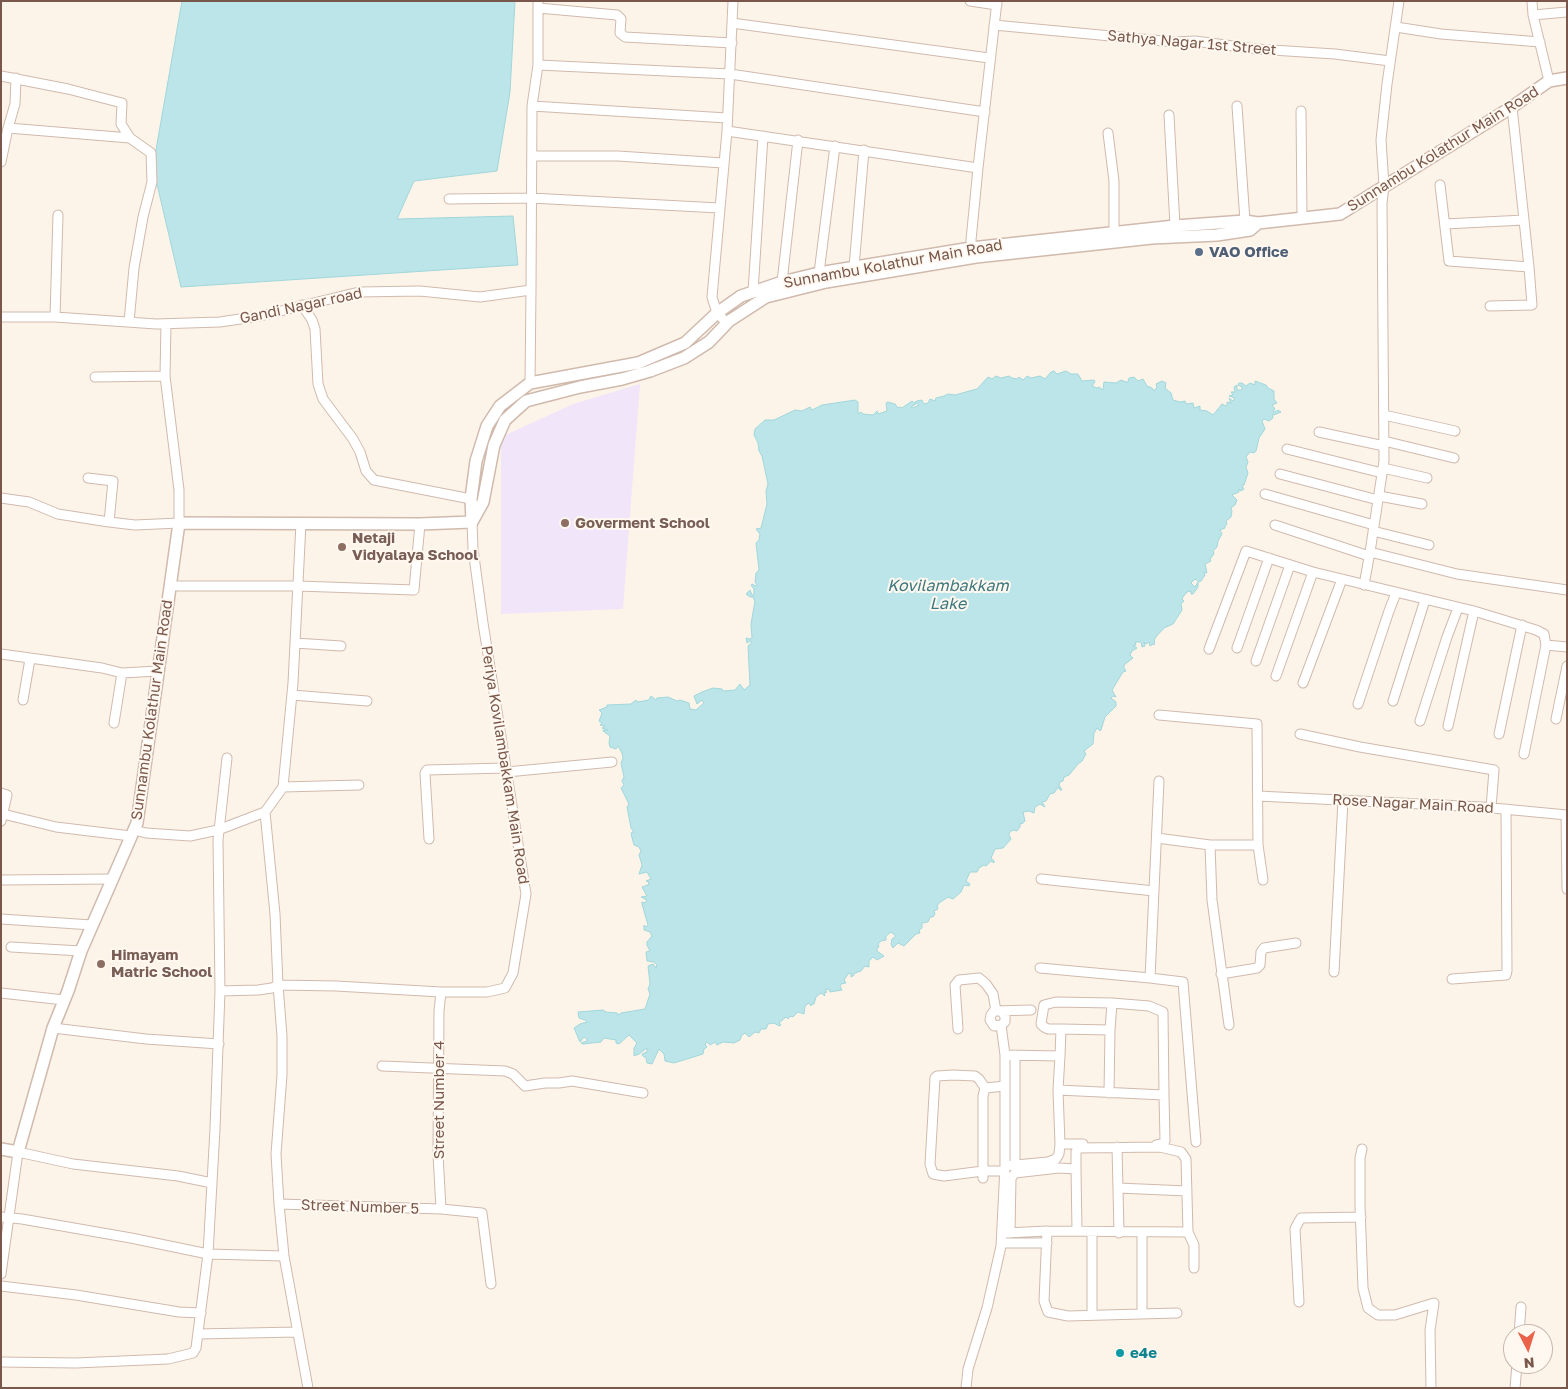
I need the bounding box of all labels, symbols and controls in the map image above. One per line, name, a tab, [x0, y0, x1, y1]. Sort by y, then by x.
street label: Sathya Nagar 1st Street	[1107, 27, 1277, 59]
street label: Sunnambu Kolathur Main Road	[1344, 83, 1542, 215]
street label: Sunnambu Kolathur Main Road	[782, 236, 1004, 292]
place label: VAO Office	[1209, 243, 1289, 261]
marker: VAO Office	[1193, 246, 1205, 258]
street label: Gandi Nagar road	[238, 284, 364, 328]
place label: Goverment School	[575, 514, 710, 532]
marker: Goverment School	[559, 517, 571, 529]
place label: Netaji Vidyalaya School	[352, 529, 478, 564]
marker: Netaji Vidyalaya School	[336, 541, 348, 553]
water label: Kovilambakkam Lake	[887, 576, 1009, 614]
street label: Sunnambu Kolathur Main Road	[128, 599, 176, 821]
street label: Periya Kovilambakkam Main Road	[477, 644, 533, 886]
street label: Rose Nagar Main Road	[1332, 791, 1494, 817]
place label: Himayam Matric School	[111, 946, 212, 981]
marker: Himayam Matric School	[95, 958, 107, 970]
street label: Street Number 4	[430, 1041, 448, 1159]
street label: Street Number 5	[301, 1196, 419, 1218]
north arrow	[1503, 1324, 1553, 1374]
place label: e4e	[1130, 1344, 1157, 1362]
marker: e4e	[1114, 1347, 1126, 1359]
text: N	[1523, 1355, 1535, 1372]

